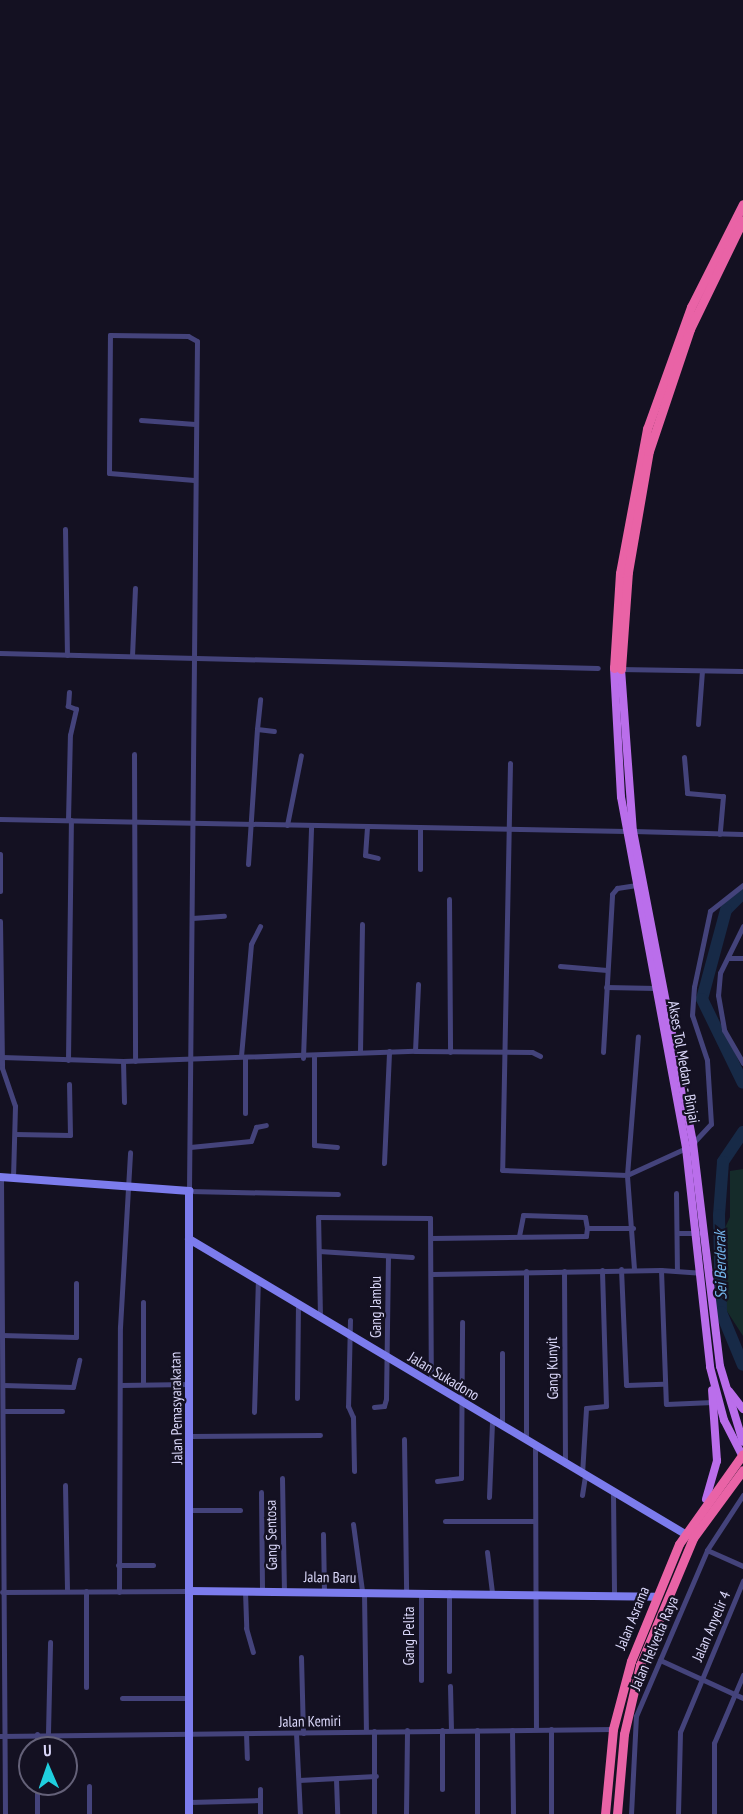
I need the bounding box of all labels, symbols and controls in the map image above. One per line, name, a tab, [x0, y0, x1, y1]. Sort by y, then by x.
street label: Akses Tol Medan - Binjai	[664, 999, 704, 1125]
water label: Sei Berderak	[710, 1230, 730, 1300]
street label: Gang Jambu	[367, 1276, 385, 1338]
street label: Gang Kunyit	[542, 1336, 562, 1400]
street label: Jalan Sukadono	[405, 1348, 483, 1404]
street label: Jalan Pemasyarakatan	[166, 1352, 186, 1464]
street label: Gang Sentosa	[261, 1500, 281, 1570]
street label: Jalan Baru	[304, 1568, 356, 1586]
street label: Jalan Asrama	[611, 1584, 653, 1652]
street label: Jalan Anyelir 4	[688, 1588, 734, 1664]
street label: Jalan Helvetia Raya	[626, 1593, 682, 1693]
street label: Gang Pelita	[400, 1606, 418, 1666]
street label: Jalan Kemiri	[279, 1711, 341, 1731]
north arrow	[18, 1736, 78, 1796]
text: U	[43, 1740, 52, 1760]

